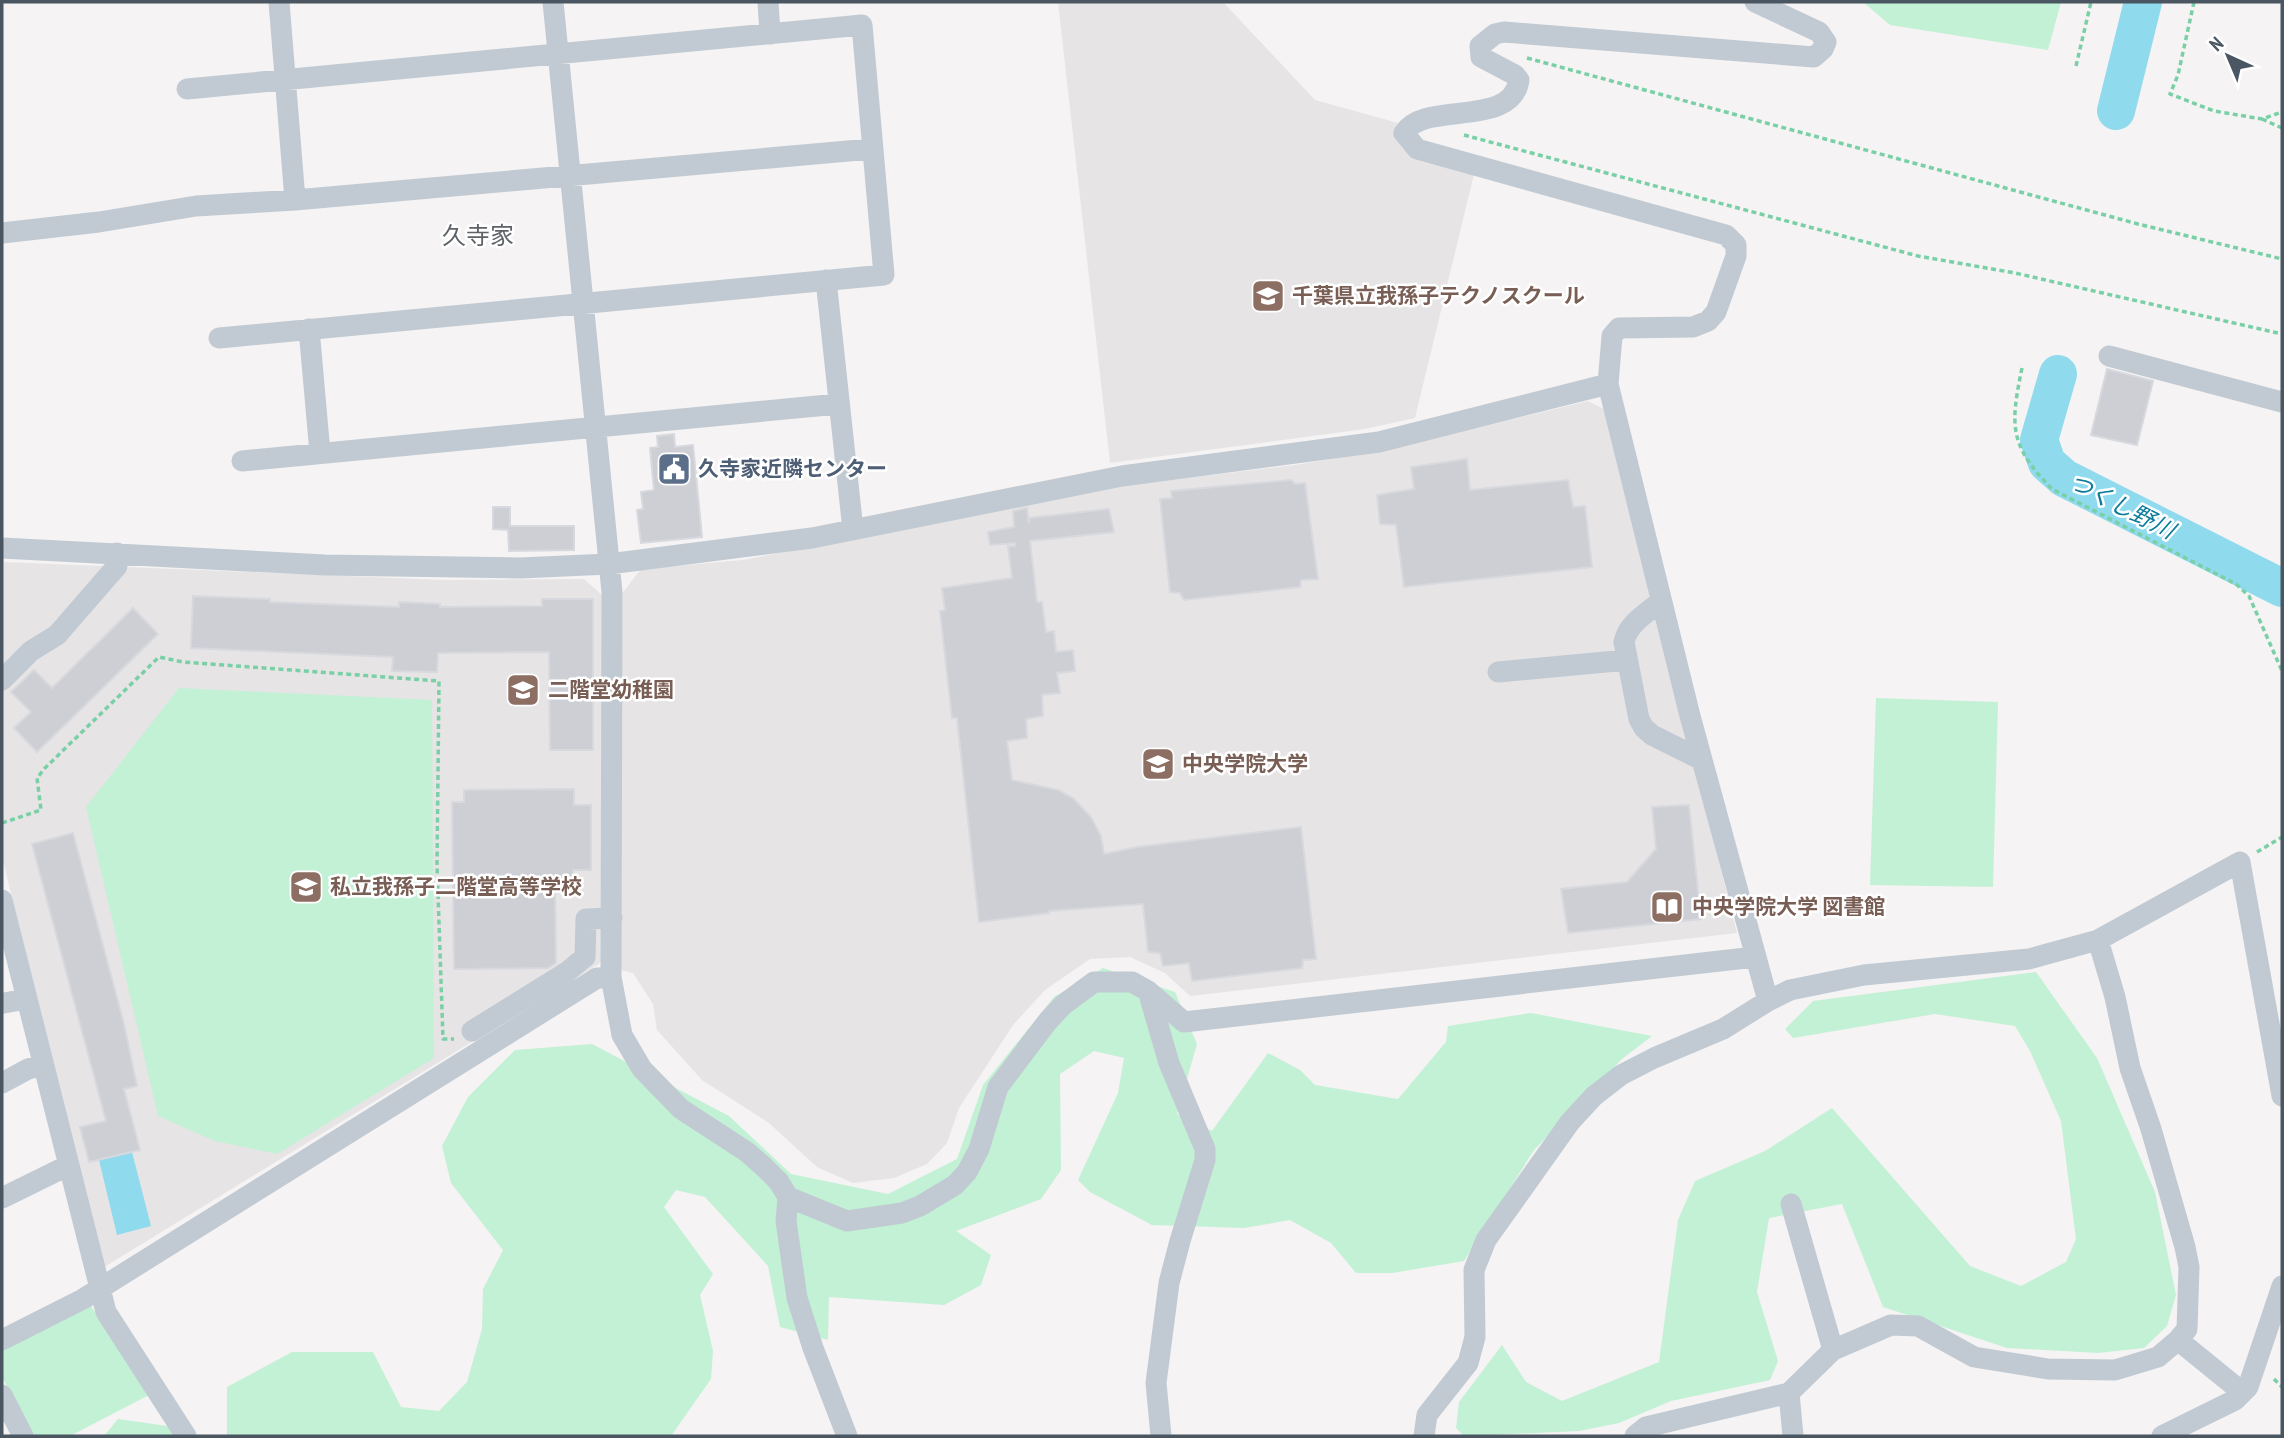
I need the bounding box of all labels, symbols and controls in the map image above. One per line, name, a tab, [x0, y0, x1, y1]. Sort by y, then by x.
north arrow	[2193, 21, 2263, 91]
text: N	[2204, 32, 2228, 56]
district label: 久寺家	[442, 220, 514, 251]
school or university icon: 千葉県立我孫子テクノスクール	[1249, 277, 1287, 315]
place label: 千葉県立我孫子テクノスクール	[1292, 282, 1585, 309]
public building icon: 久寺家近隣センター	[655, 450, 693, 488]
place label: 久寺家近隣センター	[698, 455, 887, 482]
water label: つくし野川	[2064, 467, 2183, 546]
school or university icon: 二階堂幼稚園	[504, 671, 542, 709]
place label: 二階堂幼稚園	[548, 676, 674, 703]
school or university icon: 中央学院大学	[1139, 745, 1177, 783]
place label: 中央学院大学	[1182, 750, 1308, 777]
school or university icon: 私立我孫子二階堂高等学校	[287, 868, 325, 906]
place label: 私立我孫子二階堂高等学校	[330, 873, 582, 900]
library icon: 中央学院大学 図書館	[1648, 888, 1686, 926]
place label: 中央学院大学 図書館	[1692, 893, 1885, 920]

